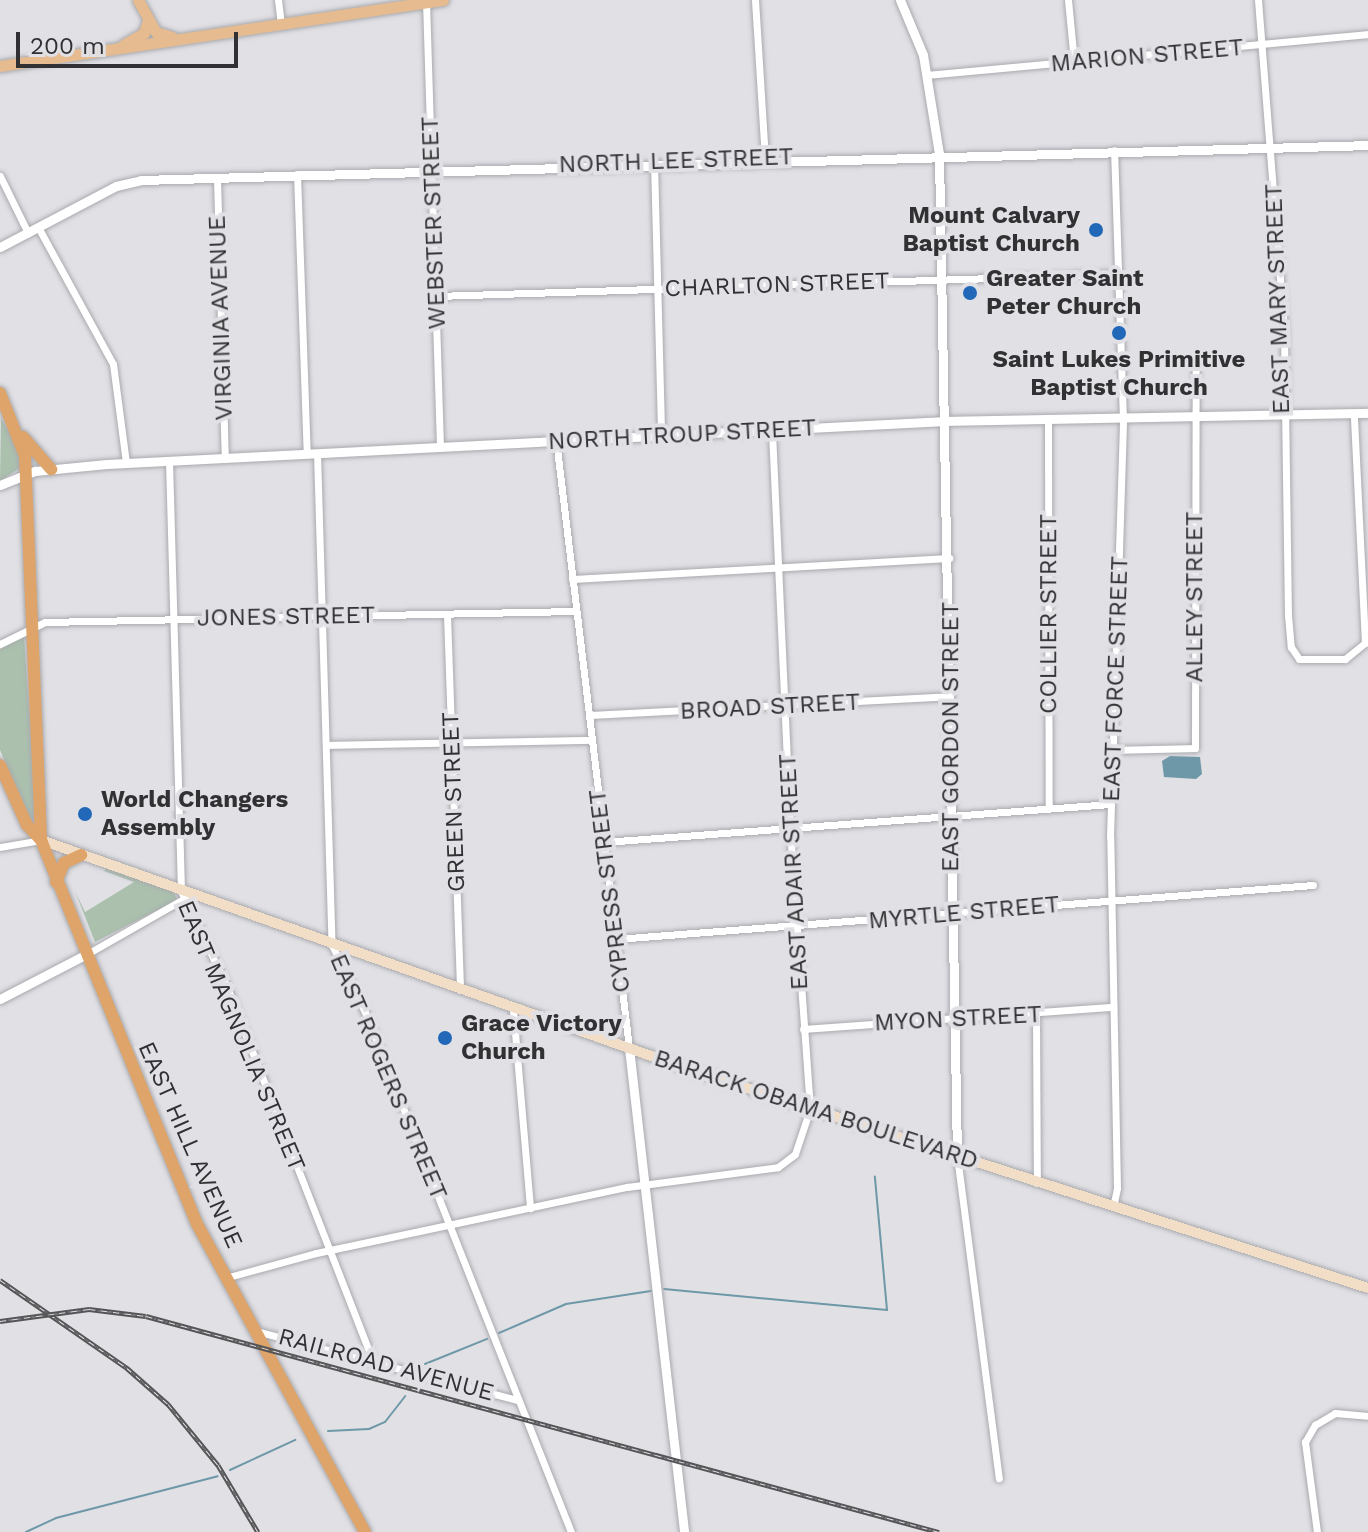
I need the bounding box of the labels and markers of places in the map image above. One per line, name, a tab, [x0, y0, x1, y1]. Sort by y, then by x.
place label: Mount Calvary Baptist Church	[902, 202, 1080, 258]
marker: Mount Calvary Baptist Church	[1087, 221, 1105, 239]
place label: Greater Saint Peter Church	[986, 265, 1144, 321]
marker: Greater Saint Peter Church	[961, 284, 979, 302]
marker: Saint Lukes Primitive Baptist Church	[1110, 324, 1128, 342]
place label: Saint Lukes Primitive Baptist Church	[993, 346, 1245, 402]
place label: World Changers Assembly	[101, 786, 288, 842]
marker: World Changers Assembly	[76, 805, 94, 823]
place label: Grace Victory Church	[461, 1010, 622, 1066]
marker: Grace Victory Church	[436, 1029, 454, 1047]

